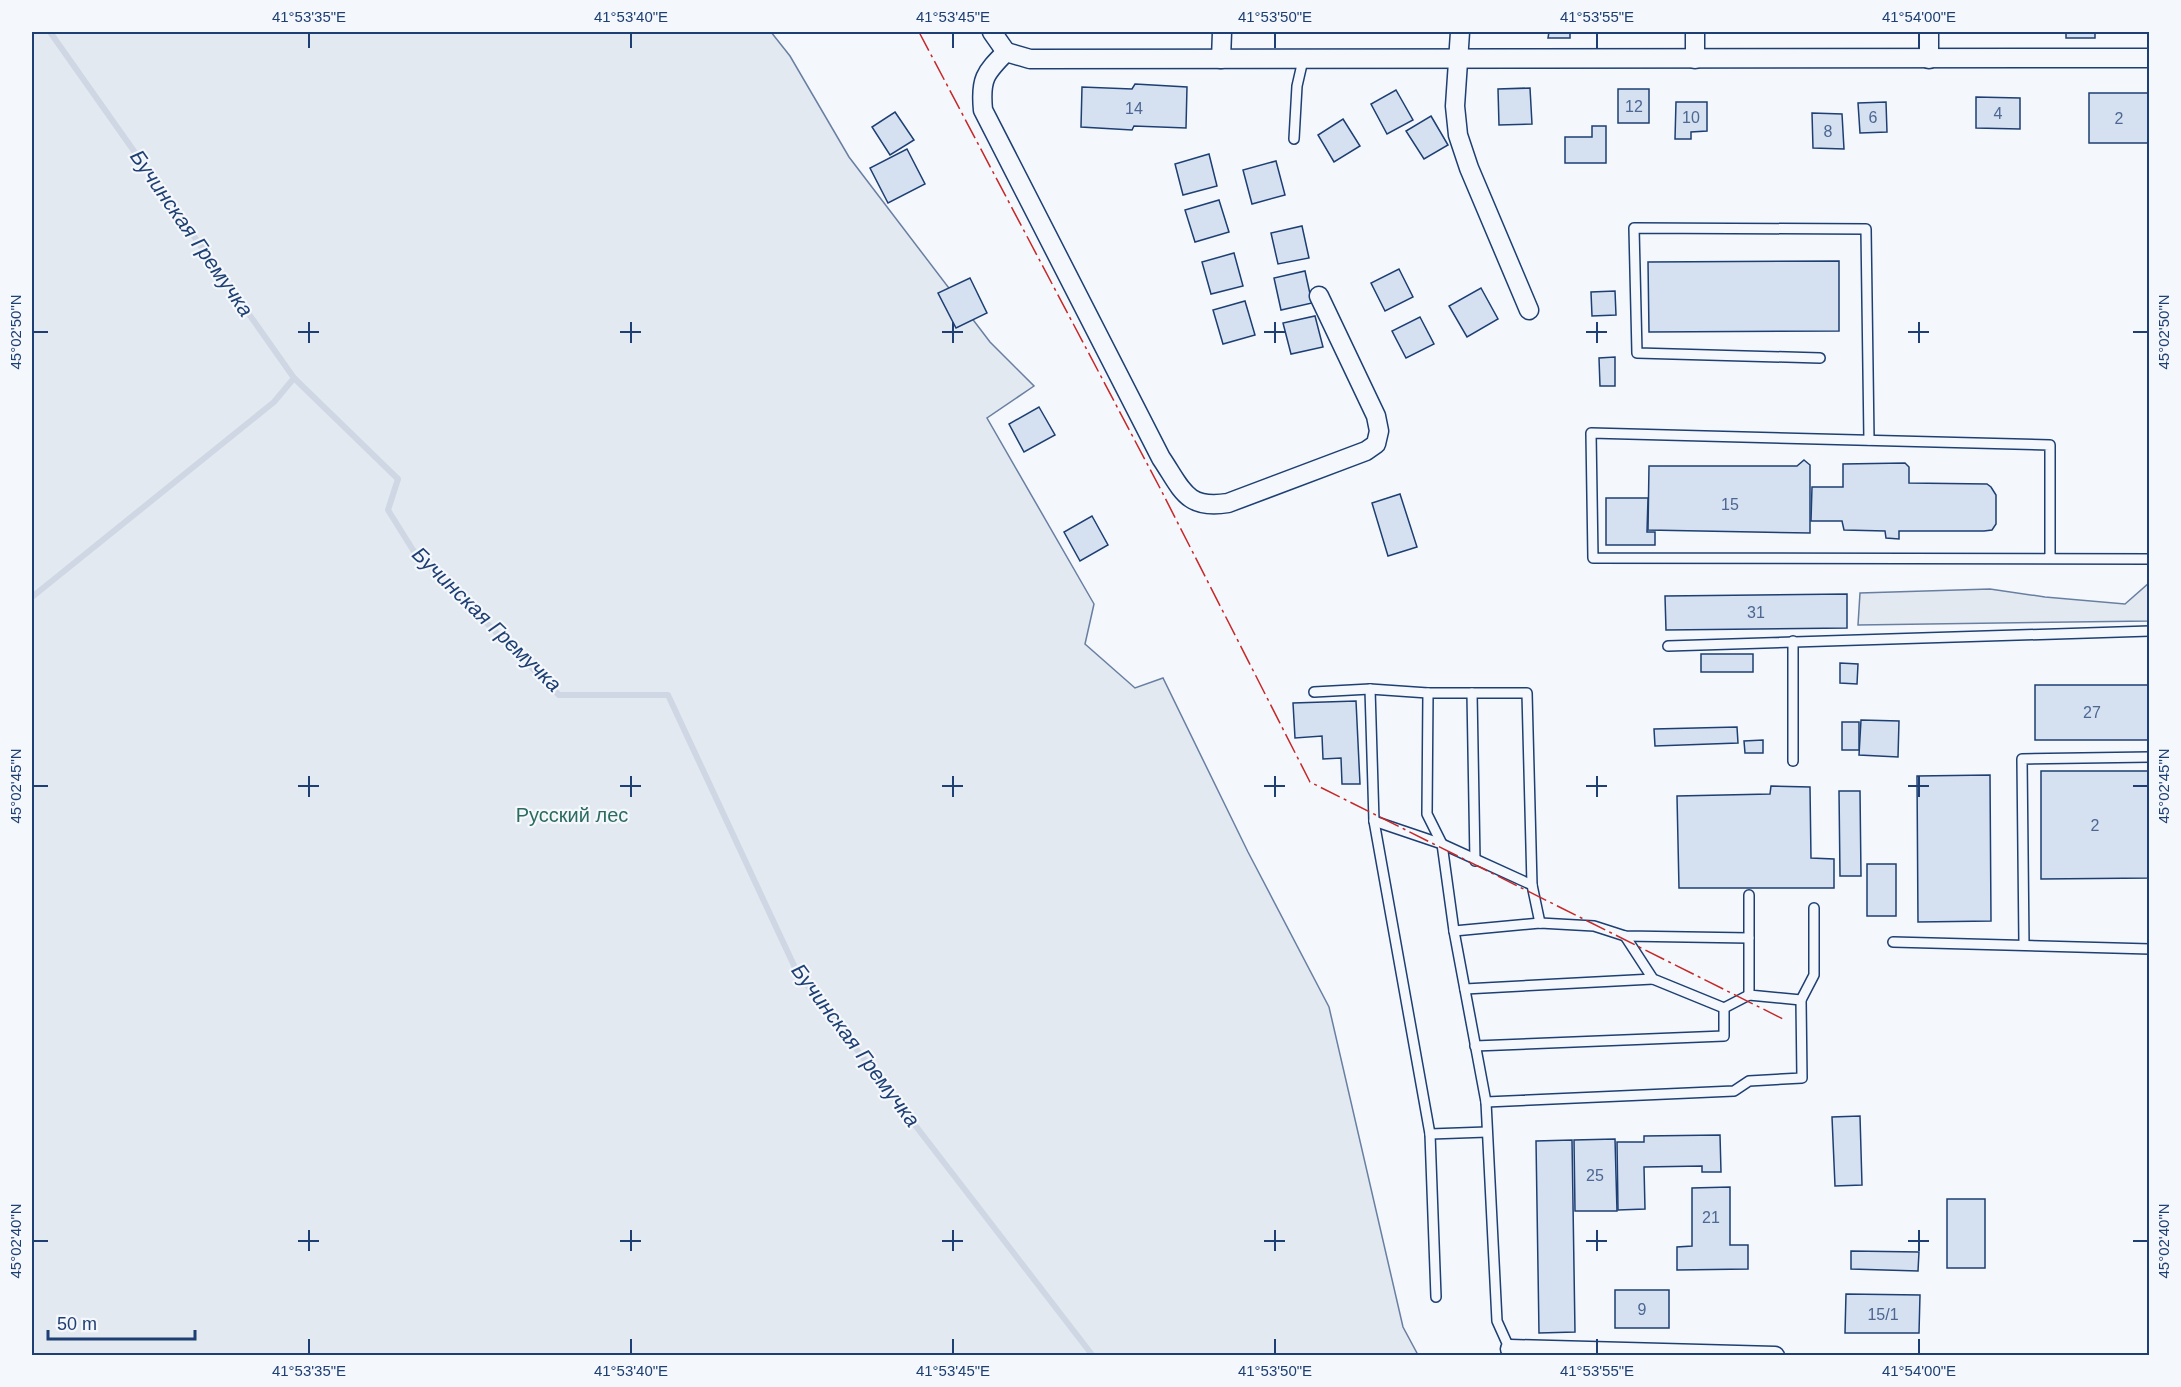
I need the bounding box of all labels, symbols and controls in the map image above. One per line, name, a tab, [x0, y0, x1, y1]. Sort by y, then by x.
text: 41°53'35"E	[272, 8, 346, 25]
text: 41°53'40"E	[594, 8, 668, 25]
text: 41°53'45"E	[916, 8, 990, 25]
text: 41°53'50"E	[1238, 8, 1312, 25]
text: 41°53'55"E	[1560, 8, 1634, 25]
text: 41°54'00"E	[1882, 8, 1956, 25]
house number: 12	[1625, 98, 1643, 115]
house number: 14	[1125, 100, 1143, 117]
house number: 4	[1994, 105, 2003, 122]
house number: 10	[1682, 109, 1700, 126]
house number: 6	[1869, 109, 1878, 126]
house number: 2	[2115, 110, 2124, 127]
house number: 8	[1824, 123, 1833, 140]
water label: Бучинская Гремучка	[126, 145, 258, 321]
text: 45°02'50"N	[7, 294, 24, 370]
text: 45°02'50"N	[2155, 294, 2172, 370]
house number: 15	[1721, 496, 1739, 513]
water label: Бучинская Гремучка	[408, 542, 566, 696]
house number: 31	[1747, 604, 1765, 621]
house number: 27	[2083, 704, 2101, 721]
text: 45°02'45"N	[7, 748, 24, 824]
text: 45°02'45"N	[2155, 748, 2172, 824]
park label: Русский лес	[516, 804, 628, 826]
house number: 2	[2091, 817, 2100, 834]
water label: Бучинская Гремучка	[787, 959, 925, 1131]
house number: 25	[1586, 1167, 1604, 1184]
text: 45°02'40"N	[7, 1203, 24, 1279]
text: 45°02'40"N	[2155, 1203, 2172, 1279]
house number: 21	[1702, 1209, 1720, 1226]
house number: 9	[1638, 1301, 1647, 1318]
scale bar	[48, 1303, 195, 1341]
house number: 15/1	[1867, 1306, 1899, 1323]
text: 50 m	[57, 1314, 97, 1334]
text: 41°53'35"E	[272, 1362, 346, 1379]
text: 41°53'40"E	[594, 1362, 668, 1379]
text: 41°53'45"E	[916, 1362, 990, 1379]
text: 41°53'50"E	[1238, 1362, 1312, 1379]
text: 41°53'55"E	[1560, 1362, 1634, 1379]
text: 41°54'00"E	[1882, 1362, 1956, 1379]

